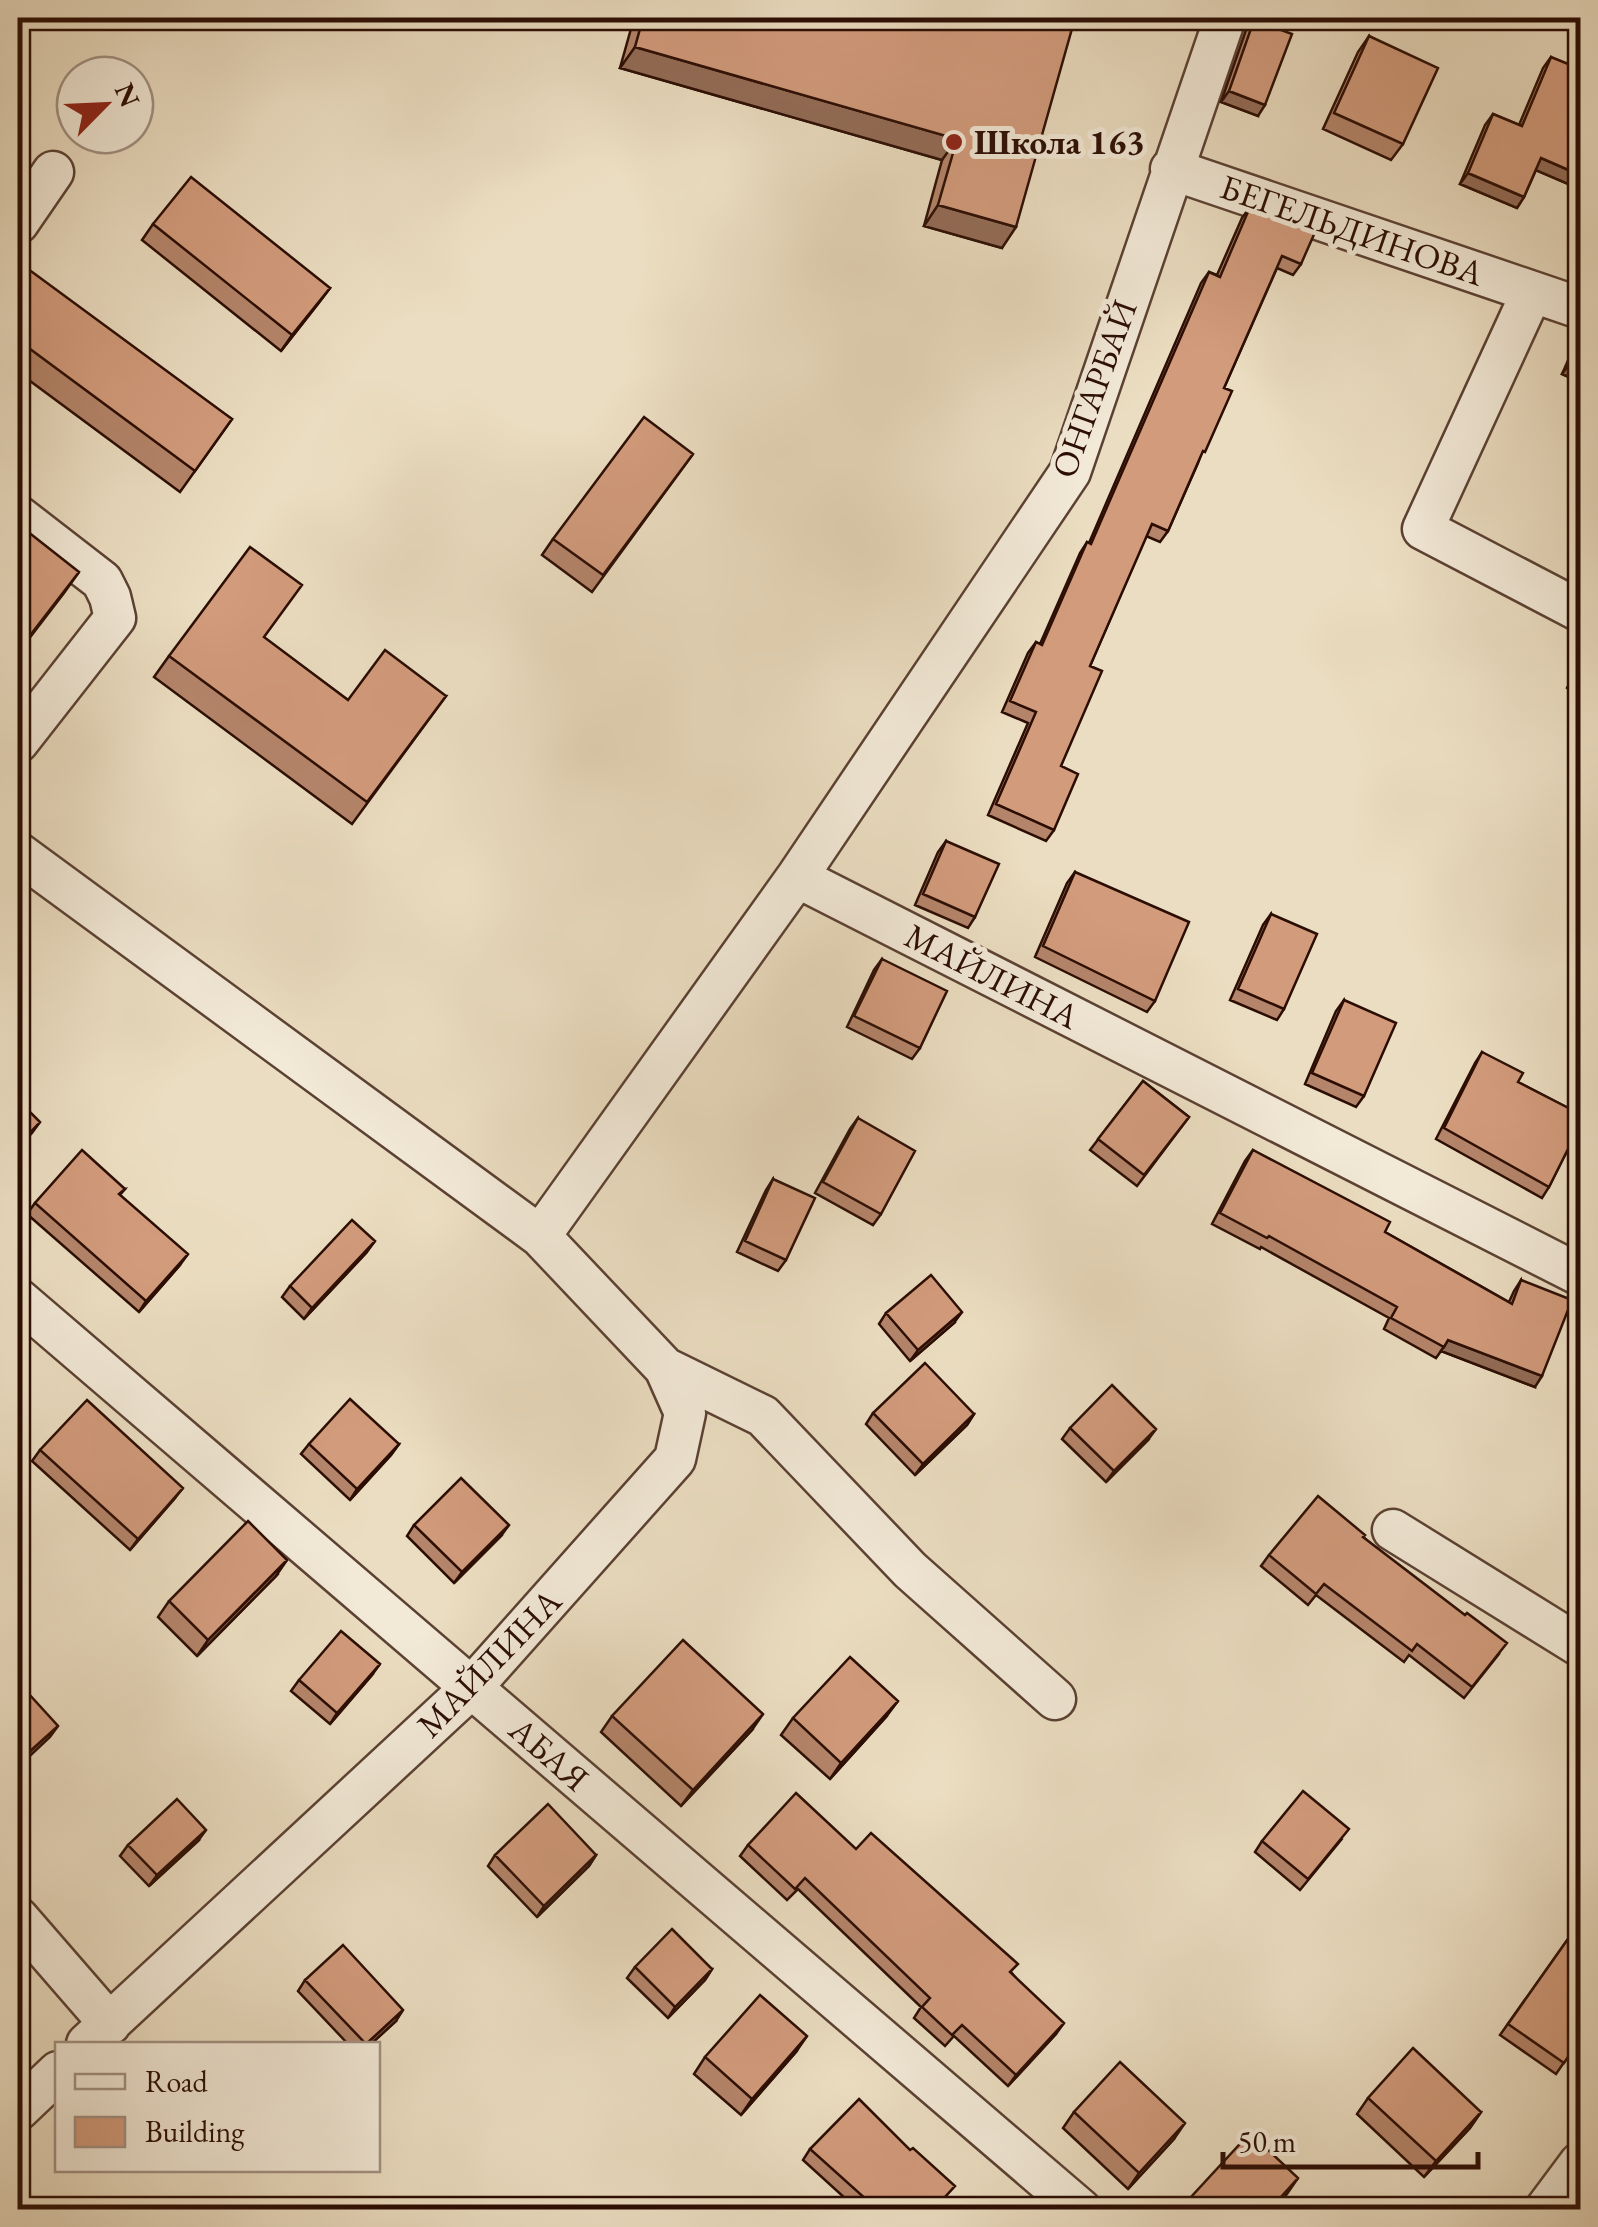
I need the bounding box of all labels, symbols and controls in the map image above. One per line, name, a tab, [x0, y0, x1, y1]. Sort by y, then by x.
north arrow	[55, 55, 155, 155]
text: N	[107, 77, 149, 113]
place label: Школа 163	[974, 119, 1145, 164]
marker: Школа 163	[943, 131, 965, 153]
street label: БЕГЕЛЬДИНОВА	[1215, 163, 1490, 296]
street label: ОНГАРБАЙ	[1041, 294, 1146, 484]
street label: МАЙЛИНА	[898, 913, 1088, 1039]
street label: МАЙЛИНА	[407, 1578, 571, 1746]
street label: АБАЯ	[499, 1706, 599, 1801]
legend	[55, 2042, 380, 2172]
text: Road	[145, 2062, 209, 2101]
scale bar	[1223, 2107, 1478, 2169]
text: Building	[145, 2112, 245, 2151]
text: 50 m	[1238, 2122, 1296, 2161]

